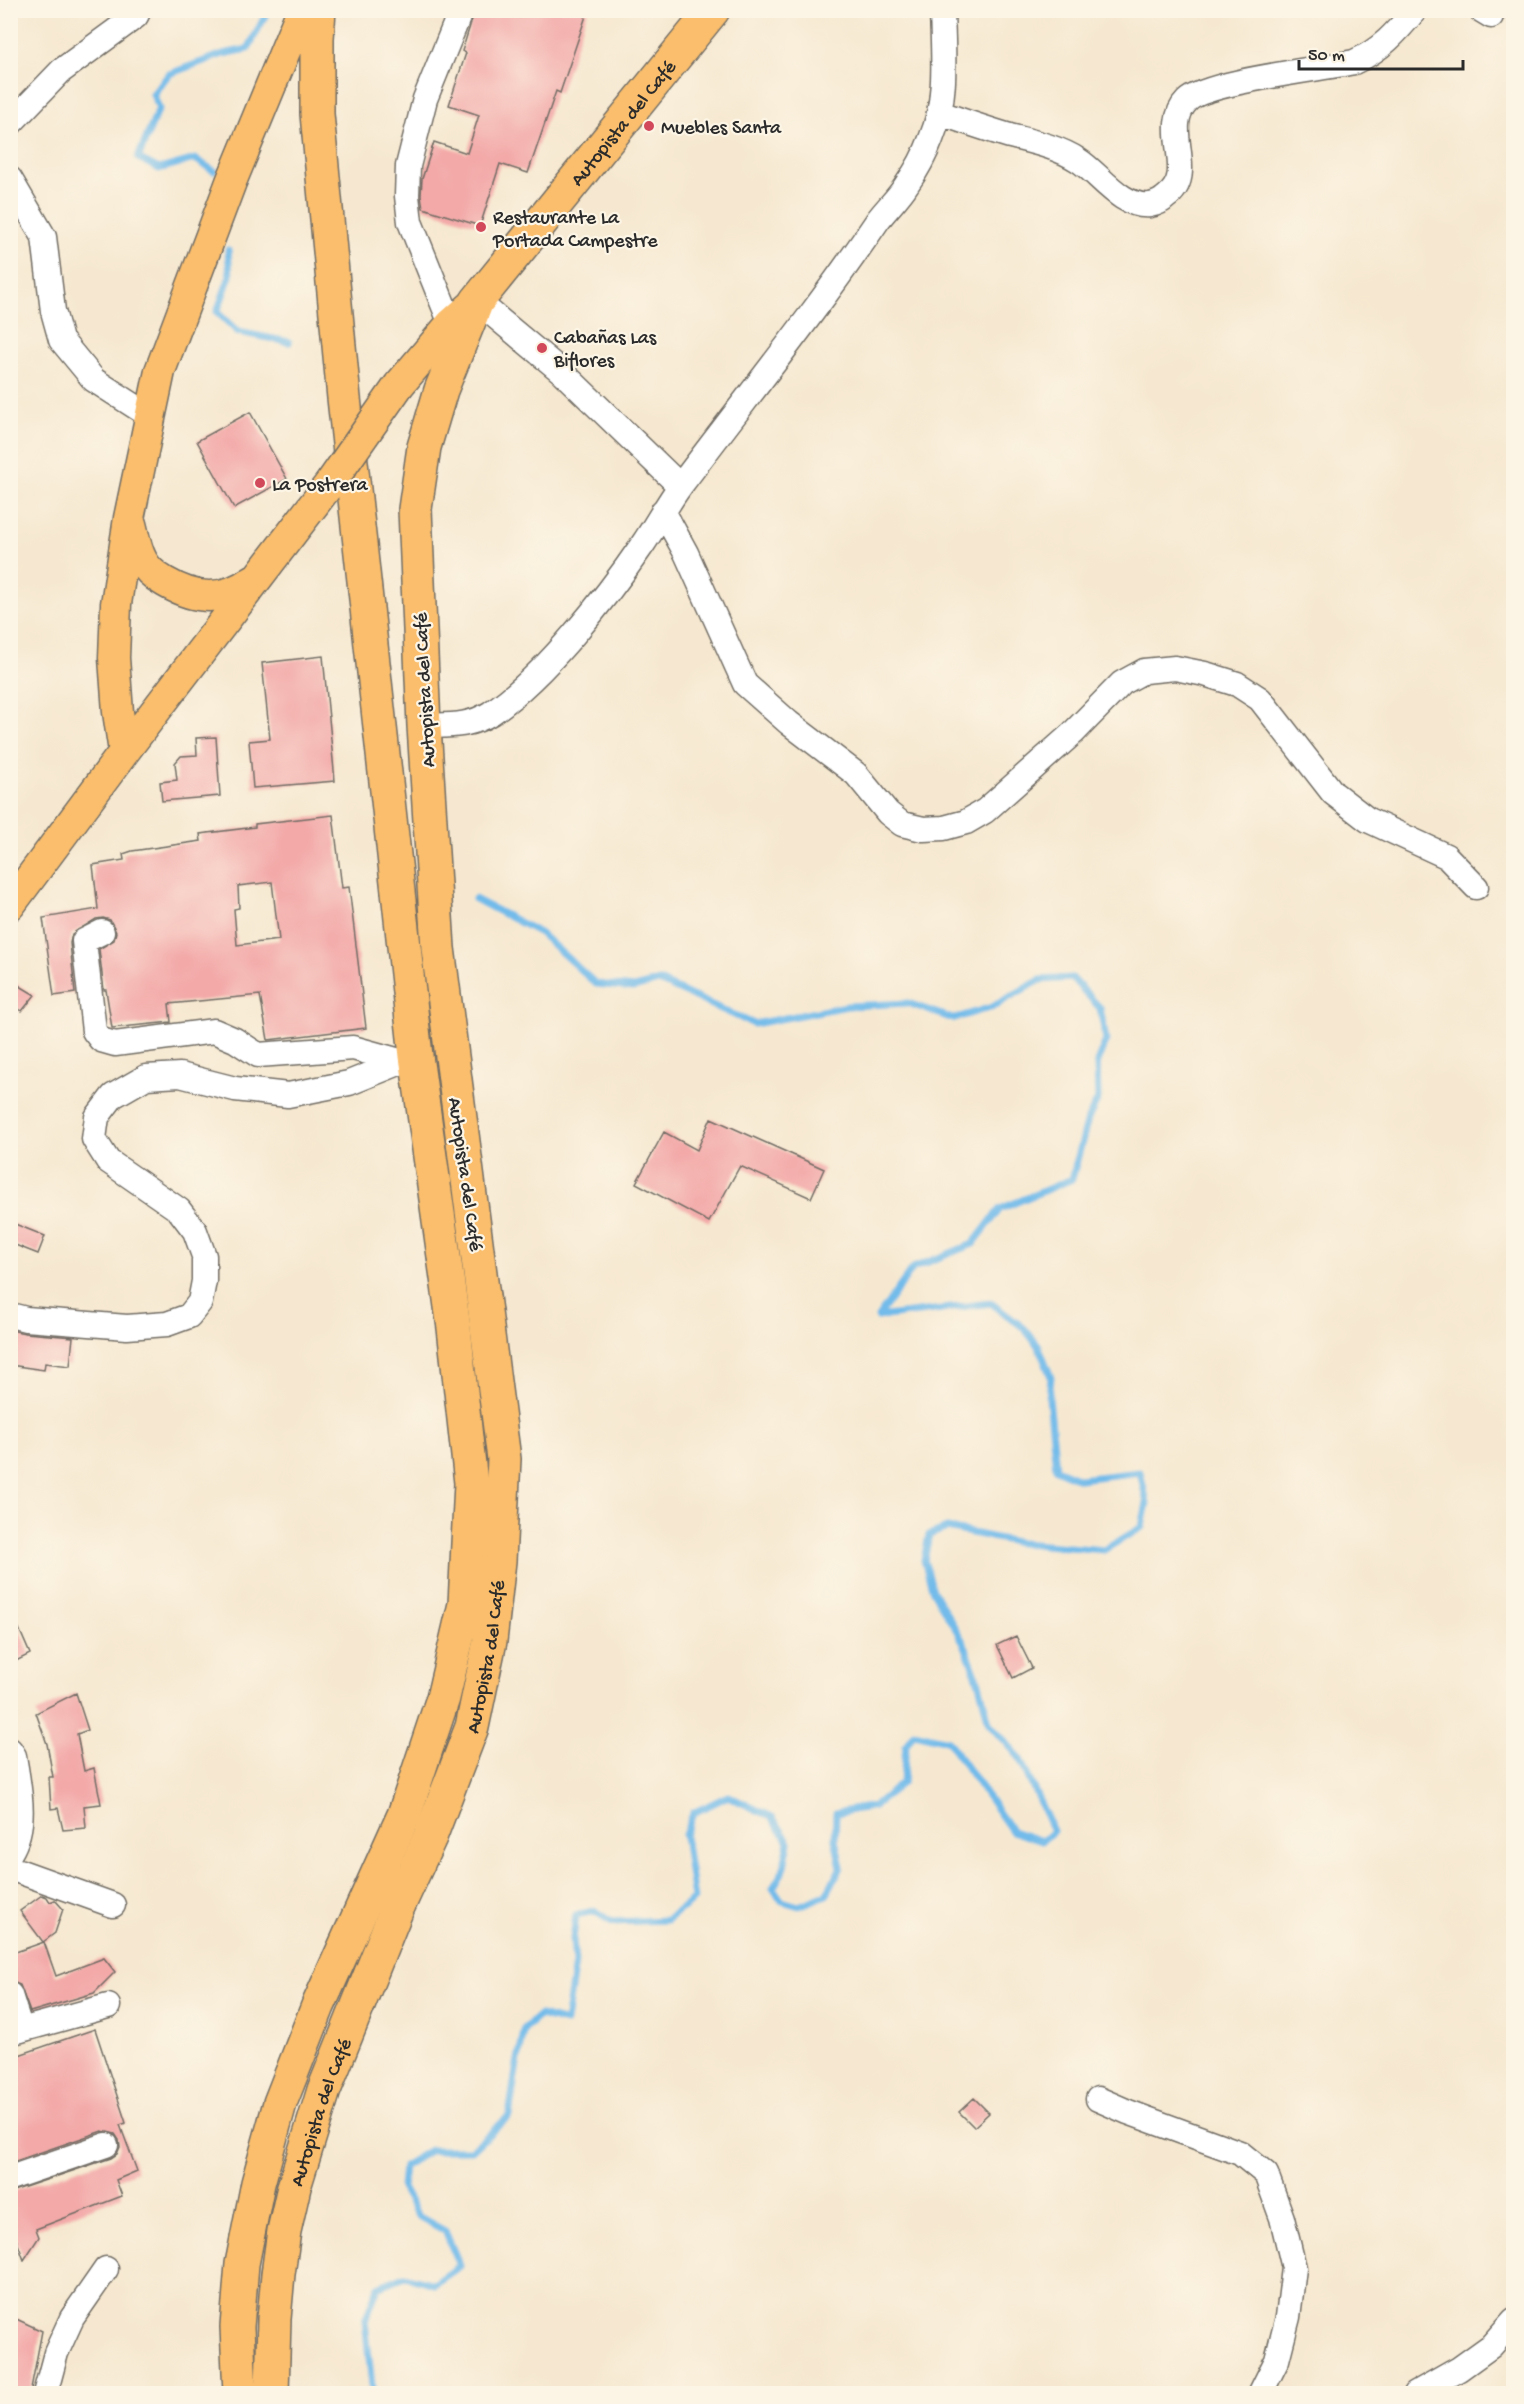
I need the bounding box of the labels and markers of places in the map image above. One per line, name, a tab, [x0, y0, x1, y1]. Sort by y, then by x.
place label: Muebles Santa	[661, 118, 782, 141]
marker: Muebles Santa	[642, 119, 656, 133]
place label: Restaurante La Portada Campestre	[492, 208, 658, 254]
marker: Restaurante La Portada Campestre	[474, 220, 488, 234]
place label: Cabañas Las Biflores	[553, 328, 657, 374]
marker: Cabañas Las Biflores	[535, 341, 549, 355]
place label: La Postrera	[272, 475, 369, 498]
marker: La Postrera	[253, 476, 267, 490]

